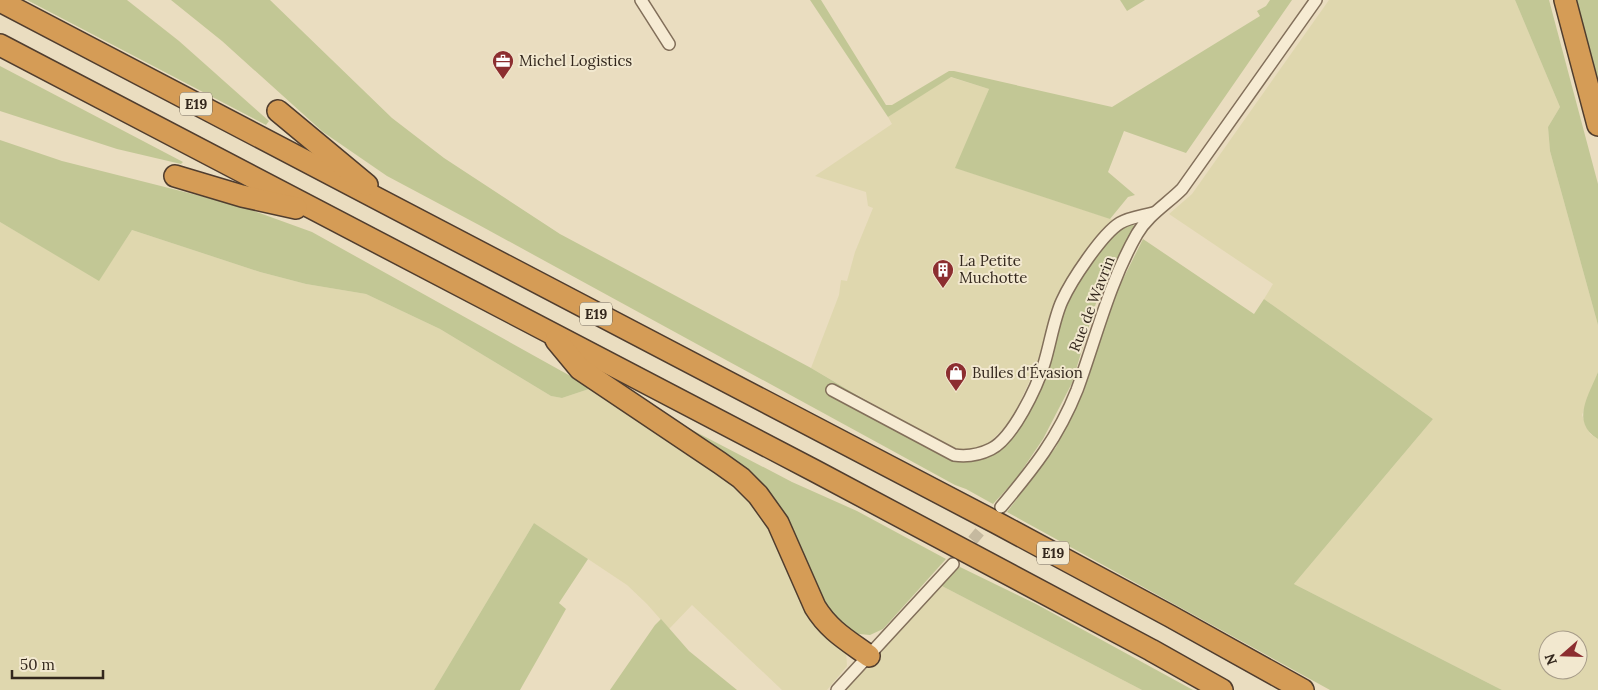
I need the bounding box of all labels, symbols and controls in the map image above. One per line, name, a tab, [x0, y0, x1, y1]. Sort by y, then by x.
office icon: Michel Logistics	[491, 49, 515, 80]
place label: Michel Logistics	[519, 51, 632, 70]
road number: E19	[180, 92, 212, 116]
place label: La Petite Muchotte	[959, 251, 1027, 287]
street label: Rue de Wavrin	[1065, 253, 1118, 354]
building icon: La Petite Muchotte	[931, 258, 955, 289]
road number: E19	[580, 302, 612, 326]
shop icon: Bulles d'Évasion	[944, 361, 968, 392]
place label: Bulles d'Évasion	[972, 363, 1083, 382]
road number: E19	[1037, 542, 1069, 564]
north arrow	[1538, 630, 1588, 680]
scale bar	[12, 648, 104, 680]
text: N	[1540, 651, 1561, 668]
text: 50 m	[20, 655, 55, 674]

